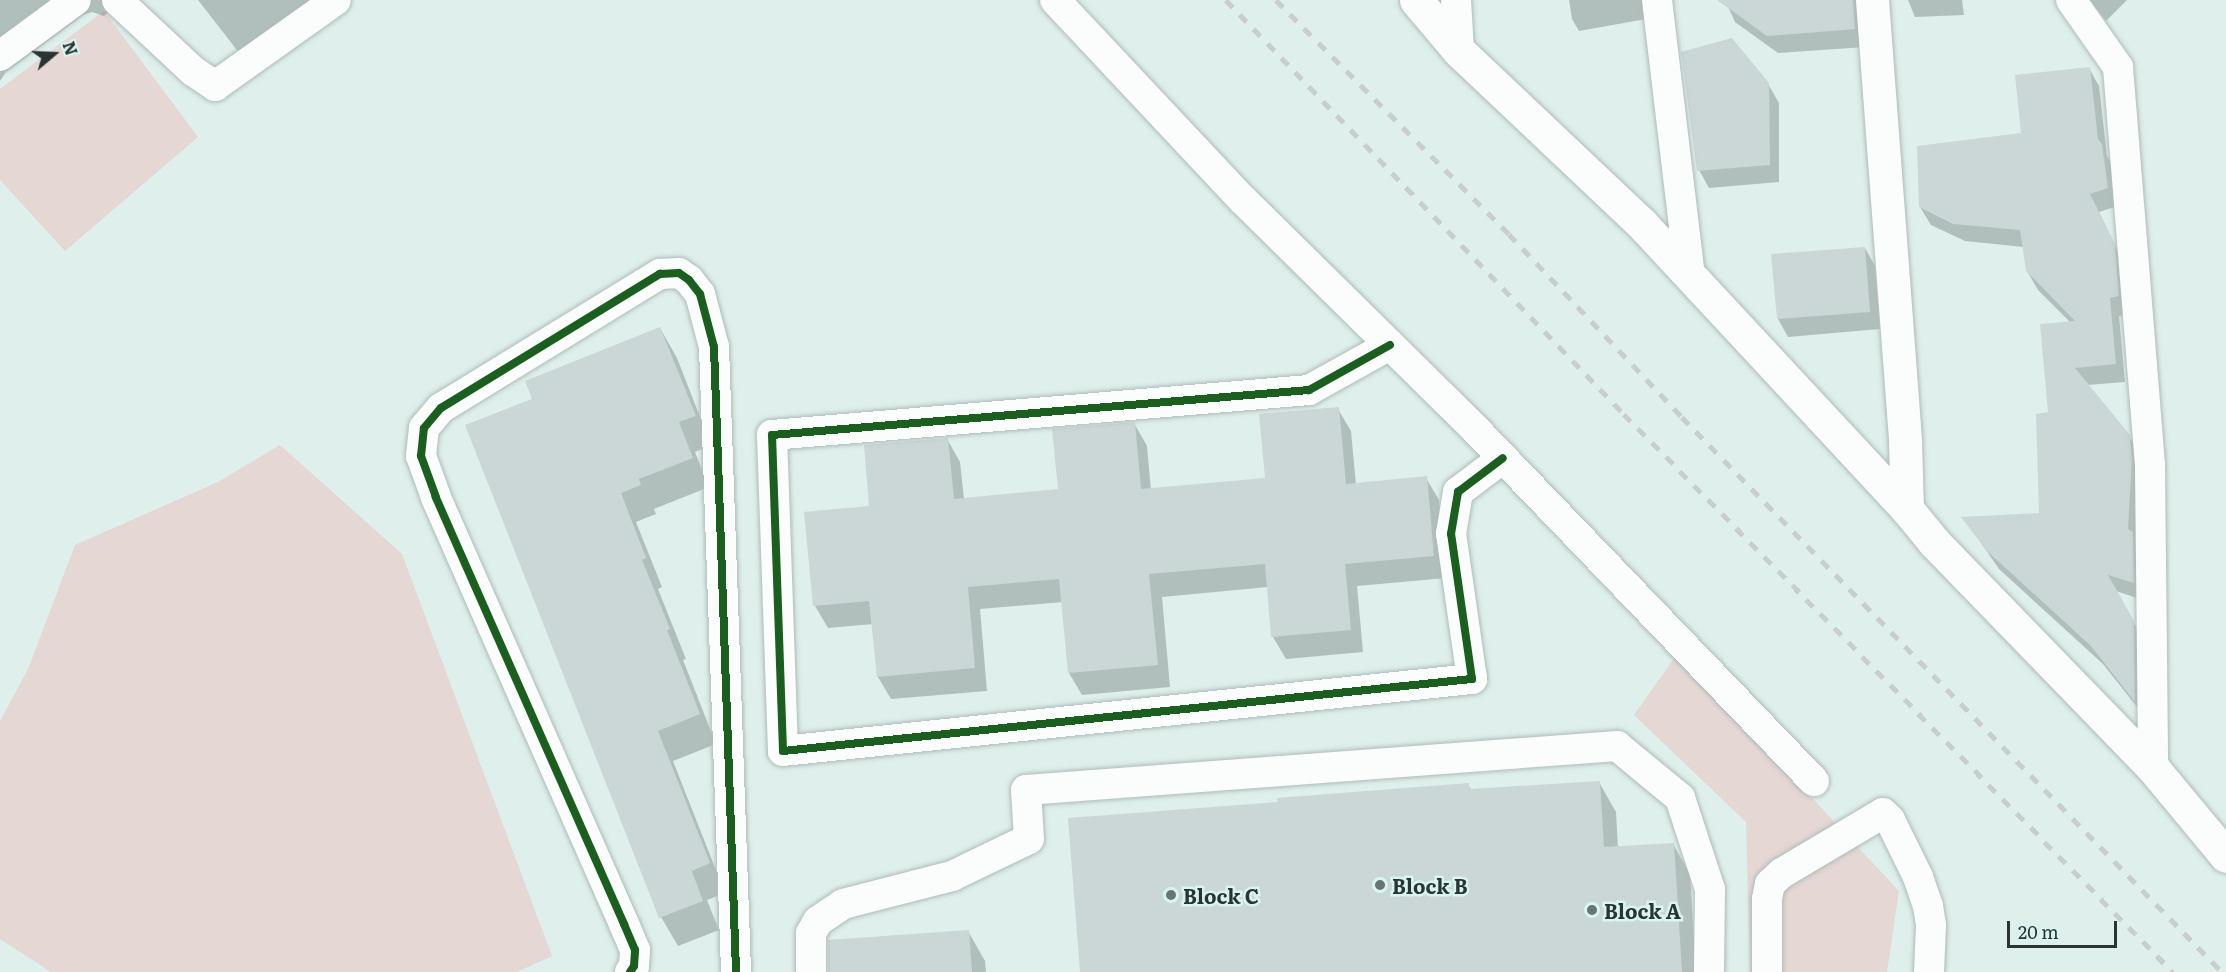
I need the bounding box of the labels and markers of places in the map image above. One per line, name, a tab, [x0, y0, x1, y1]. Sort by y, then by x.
place label: Block B	[1392, 873, 1468, 897]
marker: Block B	[1373, 878, 1387, 892]
place label: Block C	[1183, 883, 1259, 907]
marker: Block C	[1164, 888, 1178, 902]
place label: Block A	[1604, 898, 1681, 922]
marker: Block A	[1585, 903, 1599, 917]

